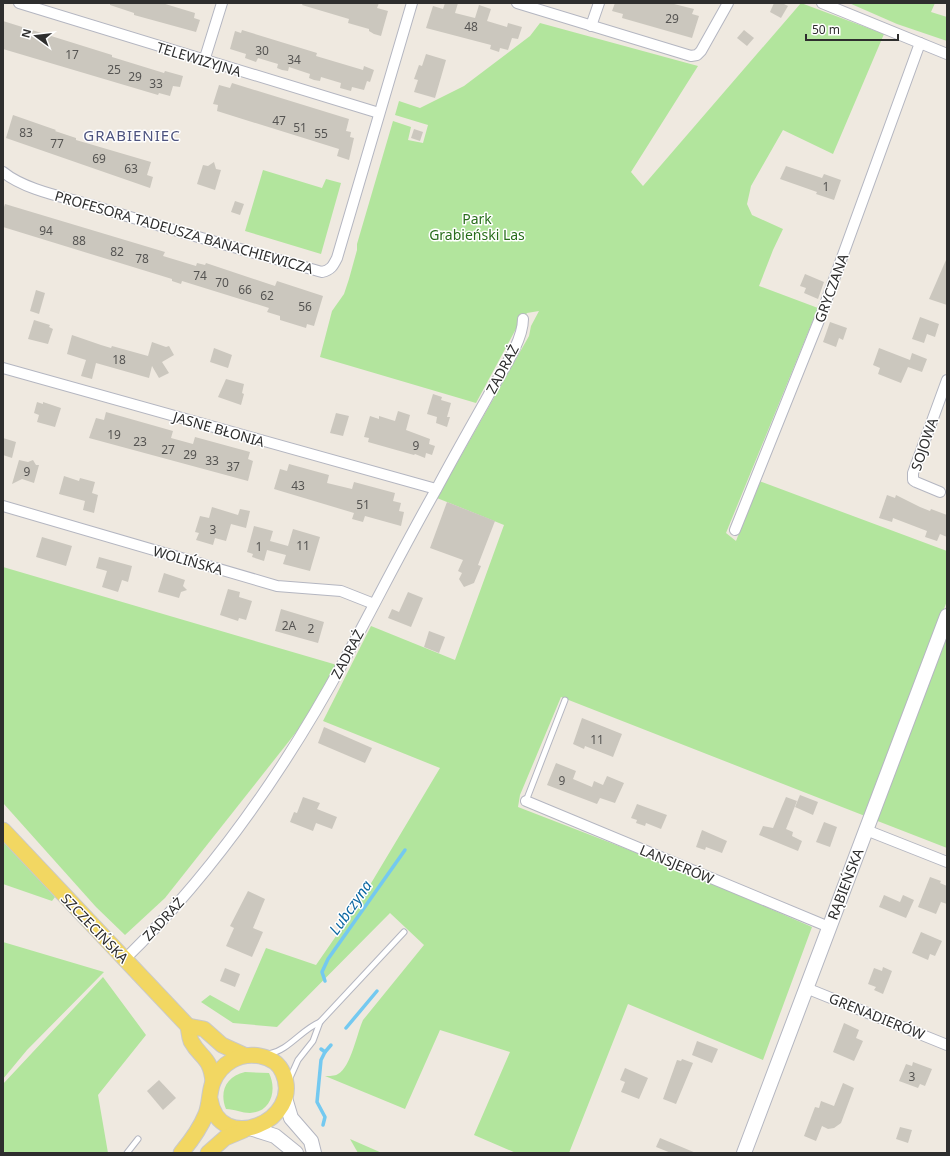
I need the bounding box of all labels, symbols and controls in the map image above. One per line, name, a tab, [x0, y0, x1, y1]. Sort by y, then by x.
house number: 29	[665, 10, 679, 27]
north arrow	[16, 16, 56, 56]
scale bar	[806, 16, 898, 42]
house number: 48	[464, 18, 478, 35]
text: 50 m	[812, 21, 840, 38]
text: N	[17, 27, 34, 40]
street label: TELEWIZYJNA	[154, 37, 244, 81]
house number: 30	[255, 42, 269, 59]
house number: 17	[65, 46, 79, 63]
house number: 34	[287, 51, 301, 68]
house number: 25	[107, 61, 121, 78]
house number: 29	[128, 68, 142, 85]
house number: 33	[149, 75, 163, 92]
house number: 47	[272, 112, 286, 129]
house number: 51	[293, 119, 307, 136]
house number: 83	[19, 124, 33, 141]
district label: GRABIENIEC	[83, 125, 181, 145]
house number: 55	[314, 125, 328, 142]
house number: 77	[50, 135, 64, 152]
house number: 69	[92, 150, 106, 167]
house number: 63	[124, 160, 138, 177]
house number: 1	[823, 178, 829, 195]
street label: PROFESORA TADEUSZA BANACHIEWICZA	[53, 186, 315, 278]
park label: Park Grabieński Las	[429, 209, 525, 244]
house number: 94	[39, 222, 53, 239]
house number: 88	[72, 232, 86, 249]
house number: 82	[110, 243, 124, 260]
house number: 78	[135, 250, 149, 267]
street label: GRYCZANA	[810, 251, 852, 325]
house number: 74	[193, 267, 207, 284]
house number: 70	[215, 274, 229, 291]
house number: 66	[238, 281, 252, 298]
house number: 62	[260, 287, 274, 304]
house number: 56	[298, 298, 312, 315]
street label: ZADRAŻ	[481, 341, 523, 397]
house number: 18	[112, 351, 126, 368]
street label: JASNE BŁONIA	[169, 406, 267, 451]
street label: SOJOWA	[906, 415, 942, 473]
house number: 19	[107, 426, 121, 443]
house number: 23	[133, 433, 147, 450]
house number: 9	[413, 437, 420, 454]
house number: 27	[161, 441, 175, 458]
house number: 29	[183, 446, 197, 463]
house number: 33	[205, 452, 219, 469]
house number: 37	[226, 458, 240, 475]
house number: 9	[24, 463, 31, 480]
house number: 43	[291, 477, 305, 494]
house number: 51	[356, 496, 370, 513]
house number: 3	[210, 521, 217, 538]
house number: 11	[296, 537, 310, 554]
house number: 1	[256, 538, 262, 555]
street label: WOLIŃSKA	[151, 541, 225, 579]
house number: 2A	[282, 617, 297, 634]
house number: 2	[308, 620, 315, 637]
street label: ZADRAŻ	[326, 626, 368, 682]
house number: 11	[590, 731, 604, 748]
house number: 9	[559, 772, 566, 789]
street label: LANSJERÓW	[637, 840, 717, 888]
street label: RĄBIEŃSKA	[823, 845, 867, 923]
water label: Lubczyna	[324, 875, 376, 938]
street label: SZCZECIŃSKA	[57, 889, 133, 967]
street label: ZADRAŻ	[138, 893, 188, 945]
street label: GRENADIERÓW	[826, 988, 928, 1044]
house number: 3	[909, 1068, 916, 1085]

